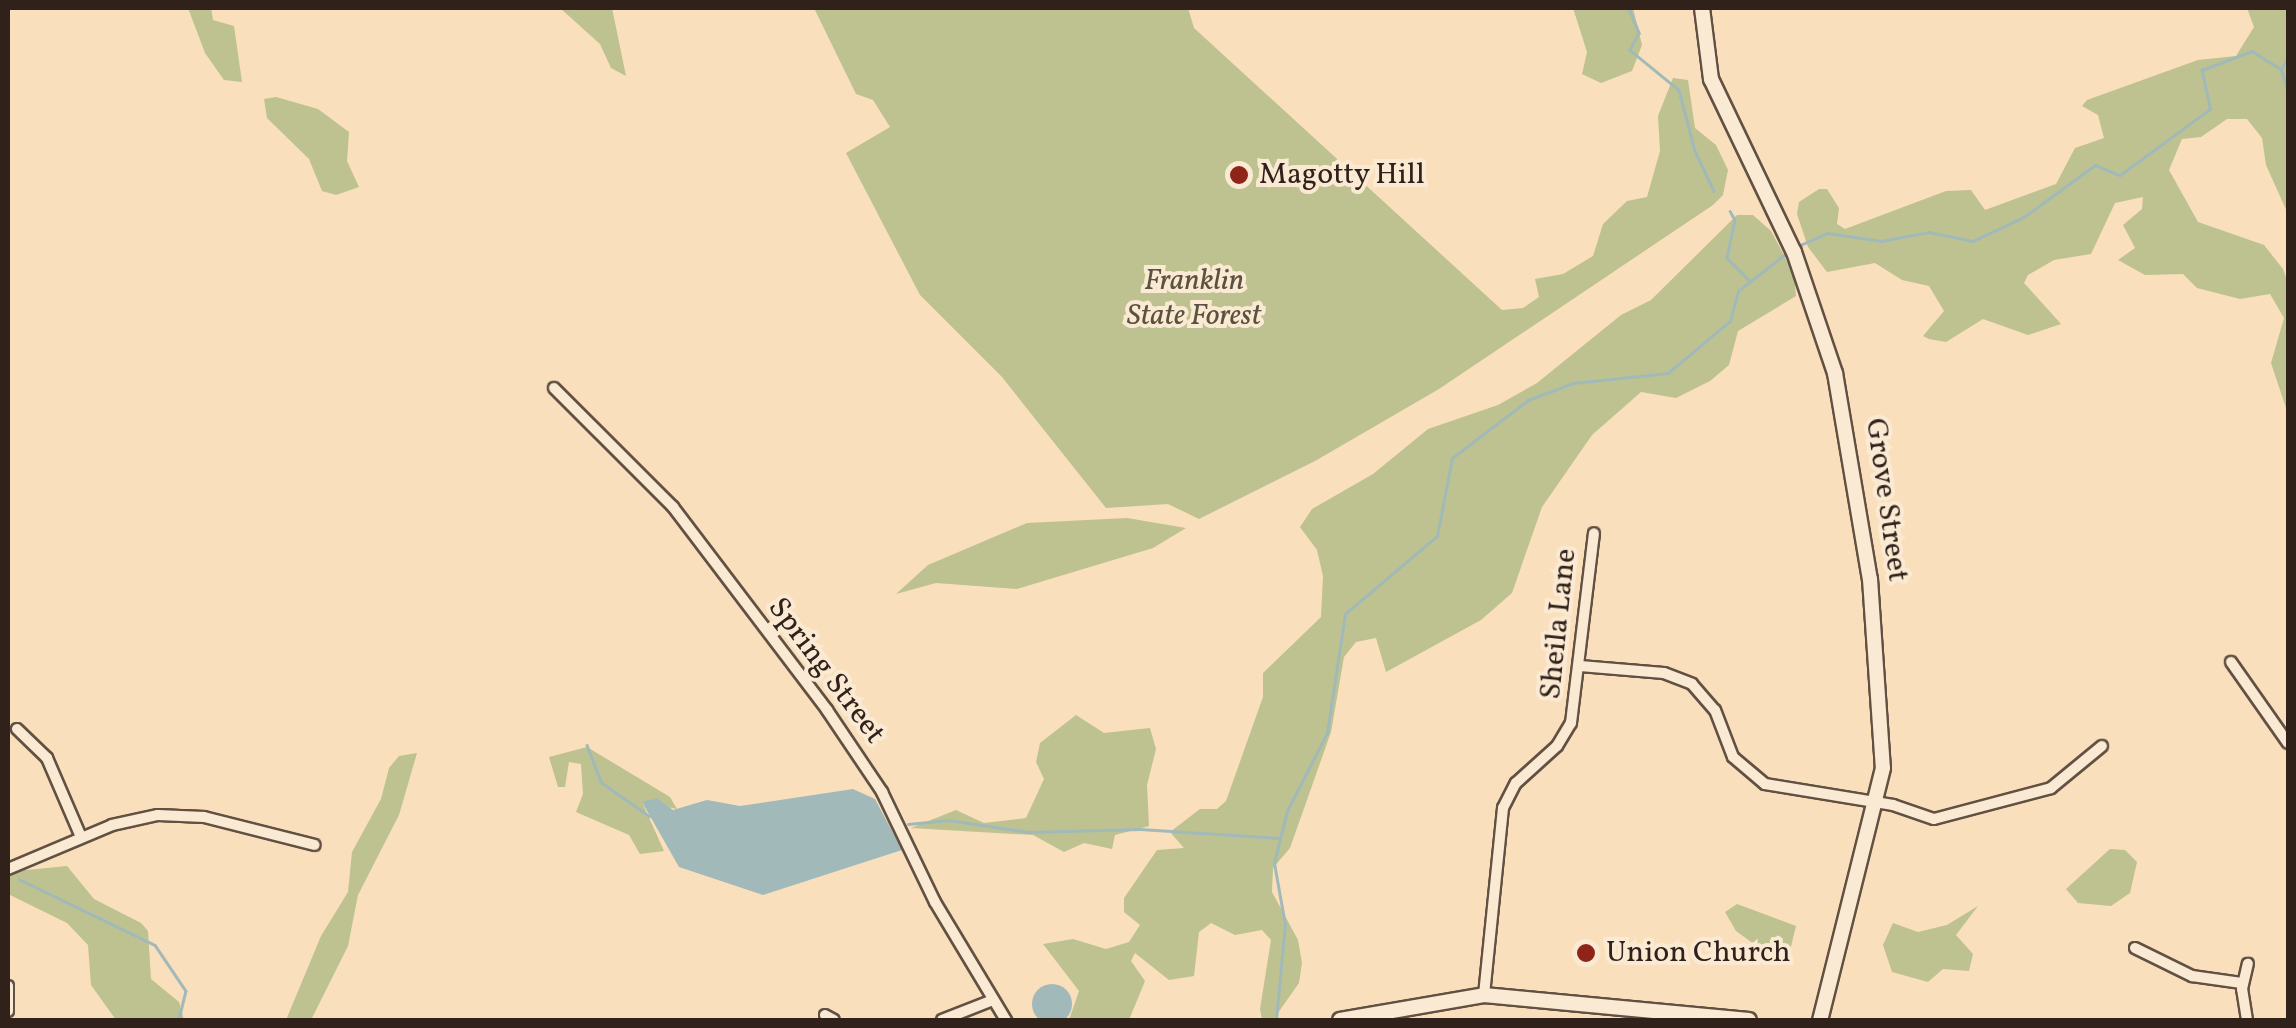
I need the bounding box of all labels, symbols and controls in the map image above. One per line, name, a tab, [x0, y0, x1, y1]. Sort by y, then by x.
place label: Magotty Hill	[1259, 157, 1426, 193]
marker: Magotty Hill	[1228, 164, 1250, 186]
park label: Franklin State Forest	[1127, 263, 1261, 334]
street label: Grove Street	[1857, 416, 1915, 584]
street label: Sheila Lane	[1533, 547, 1585, 701]
street label: Spring Street	[760, 591, 892, 751]
place label: Union Church	[1606, 935, 1791, 971]
marker: Union Church	[1575, 942, 1597, 964]

